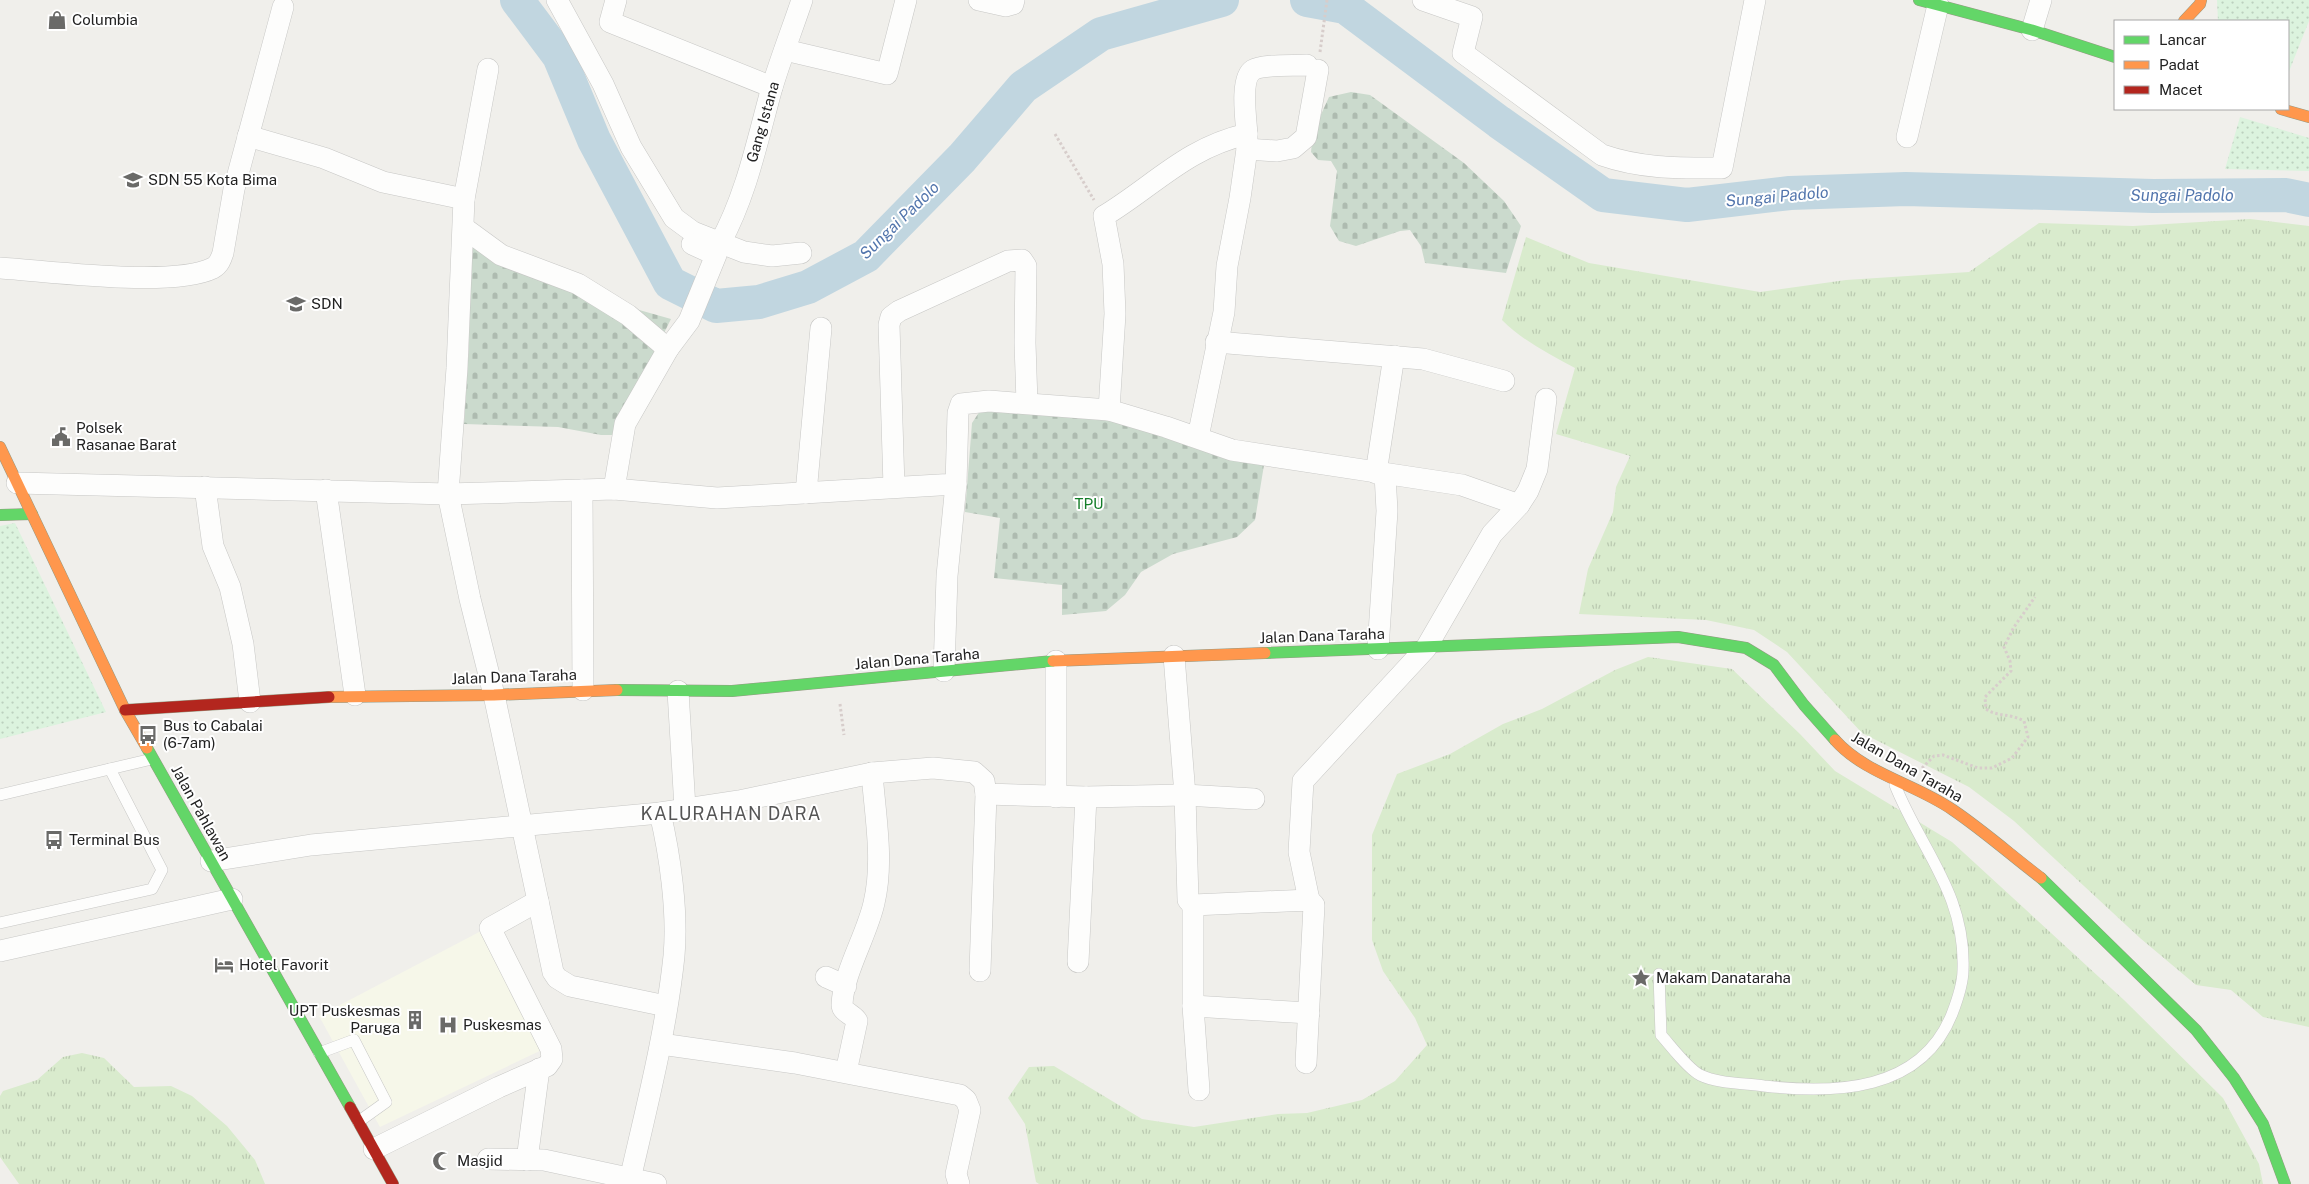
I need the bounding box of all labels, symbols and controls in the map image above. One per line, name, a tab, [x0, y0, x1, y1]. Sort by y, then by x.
shop icon: Columbia	[46, 9, 68, 31]
place label: Columbia	[72, 11, 138, 28]
legend	[2114, 20, 2289, 110]
text: Lancar	[2159, 31, 2207, 48]
text: Padat	[2159, 56, 2200, 73]
street label: Gang Istana	[743, 79, 782, 164]
text: Macet	[2159, 81, 2203, 98]
school or university icon: SDN 55 Kota Bima	[122, 169, 144, 191]
place label: SDN 55 Kota Bima	[148, 171, 277, 188]
water label: Sungai Padolo	[856, 177, 943, 263]
water label: Sungai Padolo	[1725, 183, 1830, 210]
water label: Sungai Padolo	[2130, 186, 2234, 205]
school or university icon: SDN	[285, 293, 307, 315]
place label: SDN	[311, 295, 343, 312]
place label: Polsek Rasanae Barat	[76, 419, 177, 453]
public building icon: Polsek Rasanae Barat	[50, 426, 72, 448]
park label: TPU	[1075, 495, 1103, 512]
street label: Jalan Dana Taraha	[1259, 625, 1385, 646]
street label: Jalan Dana Taraha	[854, 645, 980, 672]
street label: Jalan Dana Taraha	[451, 666, 577, 687]
place label: Bus to Cabalai (6-7am)	[163, 717, 263, 751]
bus stop icon: Bus to Cabalai (6-7am)	[137, 724, 159, 746]
street label: Jalan Dana Taraha	[1849, 728, 1966, 805]
street label: Jalan Pahlawan	[168, 762, 235, 863]
district label: KALURAHAN DARA	[640, 803, 822, 824]
bus stop icon: Terminal Bus	[43, 829, 65, 851]
place label: Terminal Bus	[69, 831, 159, 848]
hotel icon: Hotel Favorit	[213, 954, 235, 976]
place label: Hotel Favorit	[239, 956, 329, 973]
place icon: Makam Danataraha	[1630, 967, 1652, 989]
place label: Makam Danataraha	[1656, 969, 1791, 986]
place label: UPT Puskesmas Paruga	[289, 1002, 400, 1036]
building icon: UPT Puskesmas Paruga	[404, 1009, 426, 1031]
hospital icon: Puskesmas	[437, 1014, 459, 1036]
place label: Puskesmas	[463, 1016, 542, 1033]
mosque icon: Masjid	[431, 1150, 453, 1172]
place label: Masjid	[457, 1152, 503, 1169]

